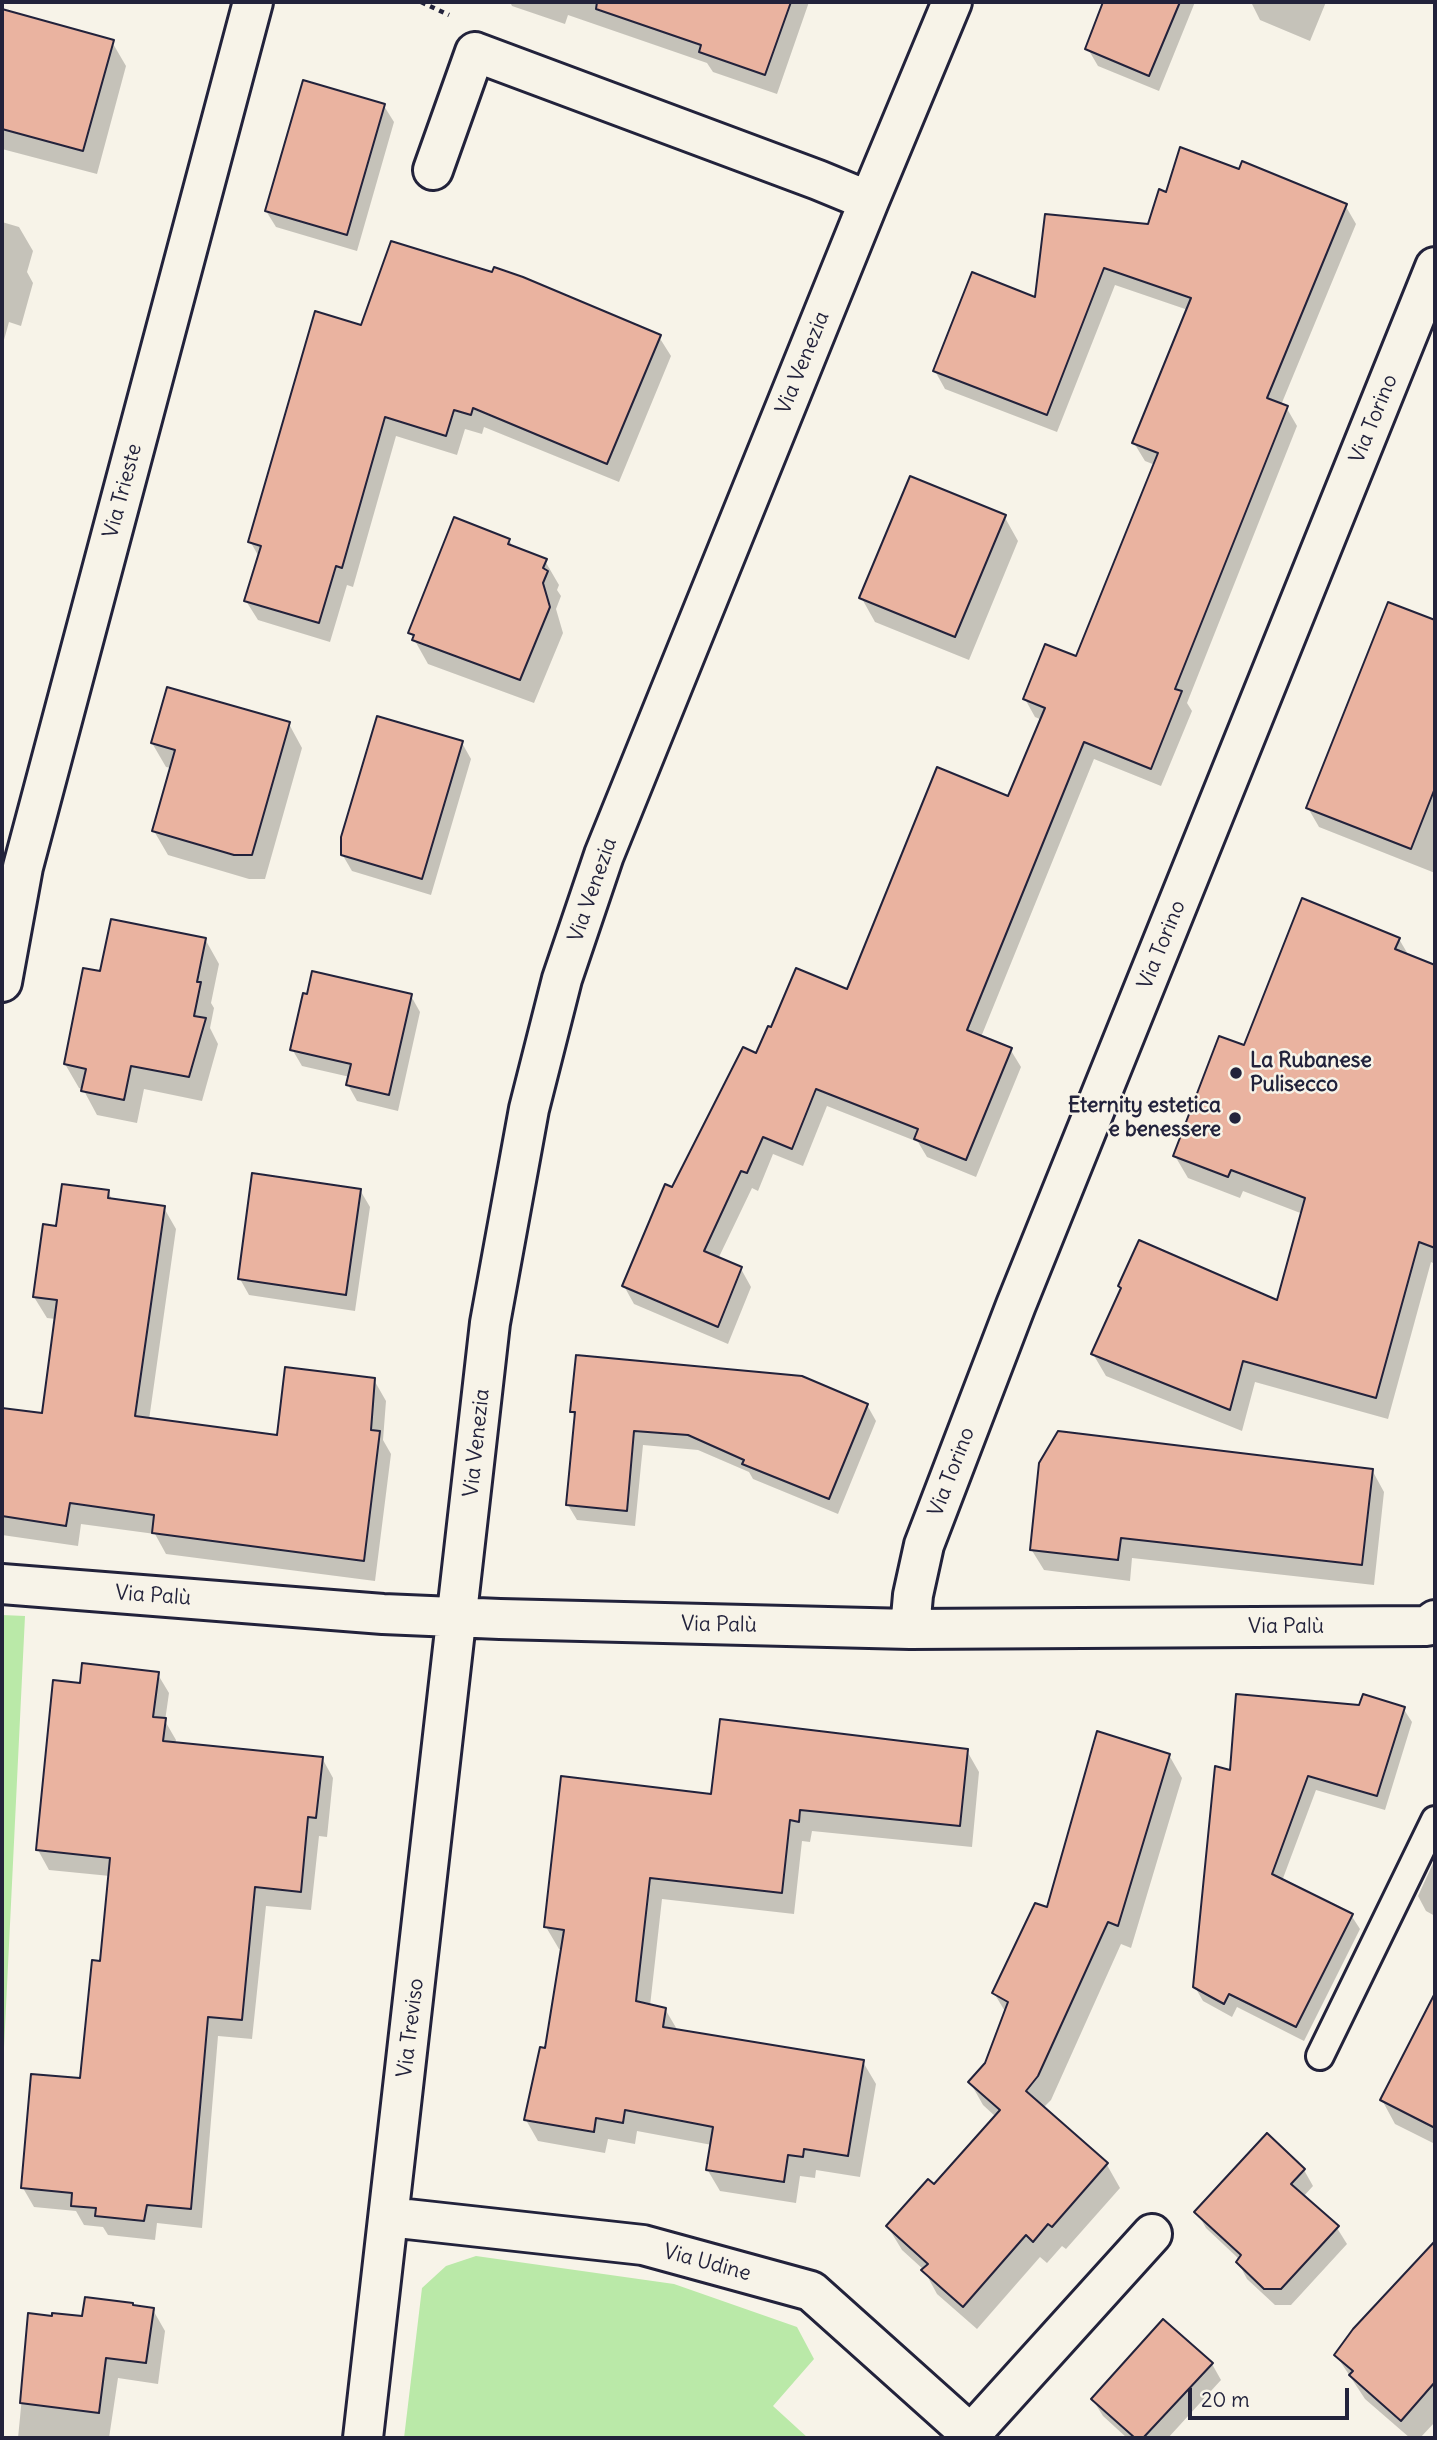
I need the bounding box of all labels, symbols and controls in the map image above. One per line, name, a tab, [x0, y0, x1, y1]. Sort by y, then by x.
street label: Via Venezia	[771, 308, 835, 418]
street label: Via Torino	[1345, 371, 1403, 467]
street label: Via Trieste	[98, 441, 148, 541]
street label: Via Venezia	[563, 835, 623, 945]
street label: Via Torino	[1133, 897, 1191, 993]
place label: La Rubanese Pulisecco	[1250, 1048, 1372, 1098]
marker: La Rubanese Pulisecco	[1228, 1065, 1244, 1081]
place label: Eternity estetica e benessere	[1068, 1093, 1221, 1143]
marker: Eternity estetica e benessere	[1227, 1110, 1243, 1126]
street label: Via Venezia	[459, 1388, 495, 1498]
street label: Via Torino	[923, 1424, 981, 1520]
street label: Via Palù	[114, 1581, 192, 1611]
street label: Via Palù	[681, 1612, 757, 1638]
street label: Via Palù	[1248, 1614, 1324, 1640]
street label: Via Treviso	[392, 1977, 430, 2079]
street label: Via Udine	[661, 2239, 753, 2287]
scale bar	[1192, 2374, 1353, 2418]
text: 20 m	[1201, 2386, 1250, 2413]

